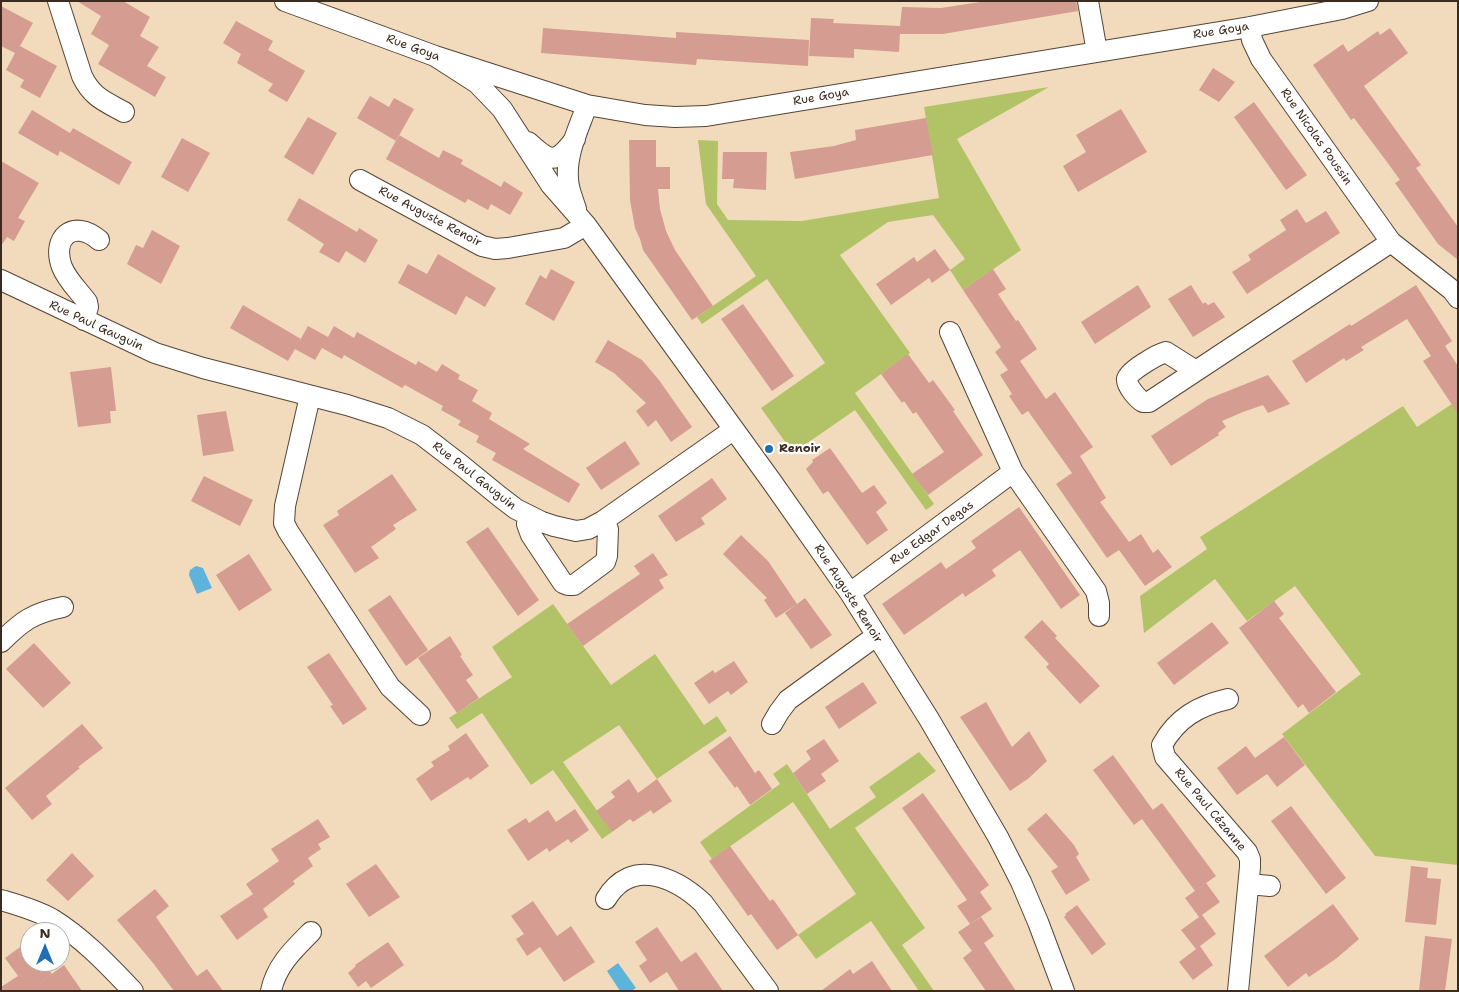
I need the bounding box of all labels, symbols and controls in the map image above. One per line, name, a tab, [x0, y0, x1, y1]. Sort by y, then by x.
street label: Rue Goya	[1192, 19, 1250, 43]
street label: Rue Goya	[384, 32, 442, 64]
street label: Rue Goya	[792, 85, 850, 109]
street label: Rue Nicolas Poussin	[1277, 86, 1355, 188]
street label: Rue Auguste Renoir	[376, 184, 484, 250]
street label: Rue Paul Gauguin	[47, 298, 145, 354]
street label: Rue Paul Gauguin	[429, 439, 519, 513]
place label: Renoir	[779, 442, 821, 456]
marker: Renoir	[763, 443, 775, 455]
street label: Rue Edgar Degas	[887, 498, 977, 568]
street label: Rue Auguste Renoir	[811, 542, 885, 646]
street label: Rue Paul Cézanne	[1171, 766, 1249, 854]
north arrow	[20, 922, 70, 972]
text: N	[39, 924, 51, 942]

